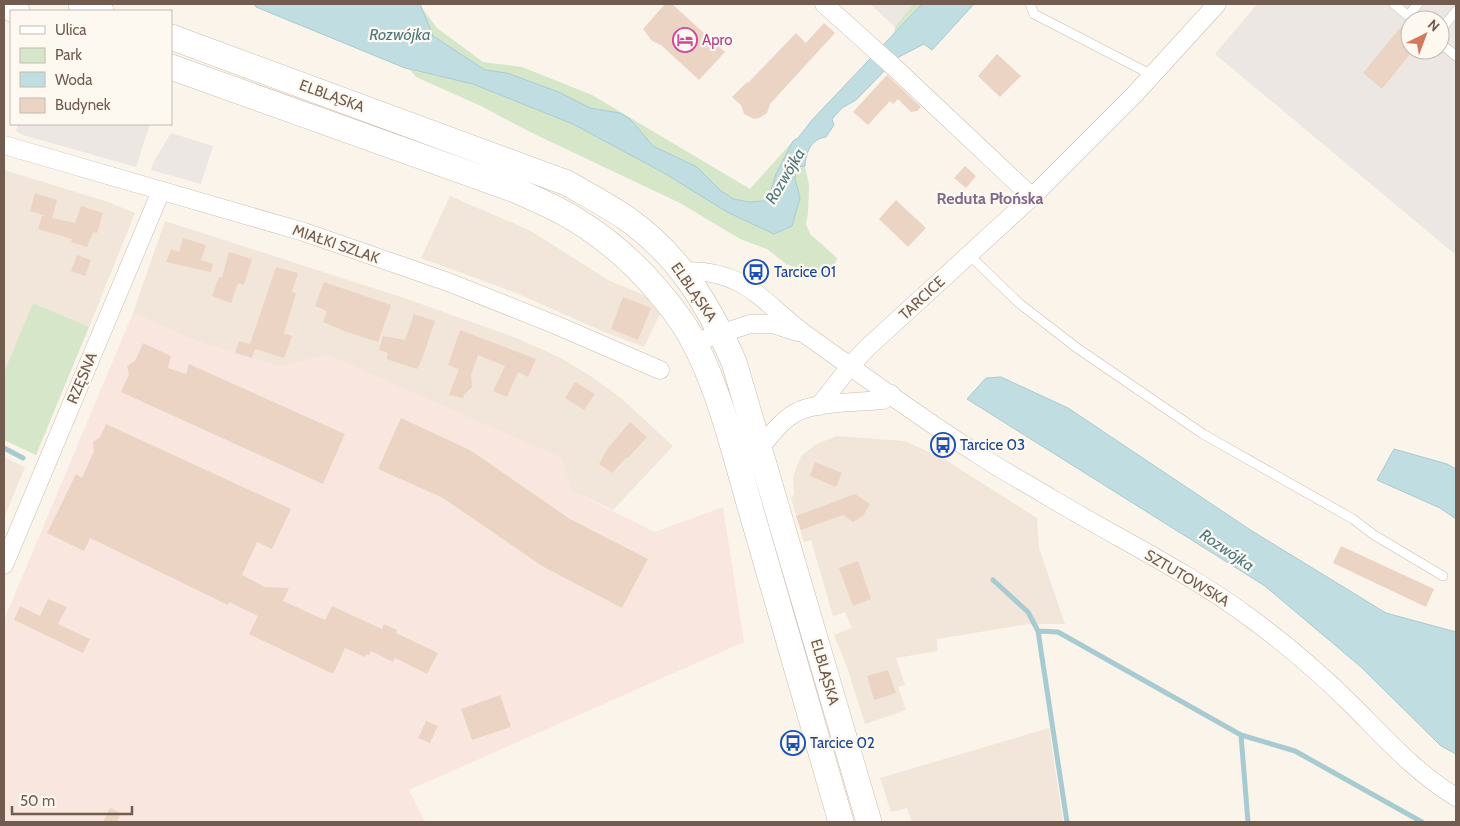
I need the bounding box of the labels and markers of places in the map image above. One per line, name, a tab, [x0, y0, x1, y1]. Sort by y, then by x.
hotel icon: Apro	[672, 27, 698, 53]
place label: Apro	[702, 31, 732, 49]
bus stop icon: Tarcice 01	[743, 259, 769, 285]
place label: Tarcice 01	[774, 263, 836, 281]
bus stop icon: Tarcice 03	[930, 432, 956, 458]
place label: Tarcice 03	[960, 436, 1025, 454]
bus stop icon: Tarcice 02	[780, 730, 806, 756]
place label: Tarcice 02	[810, 734, 875, 752]

